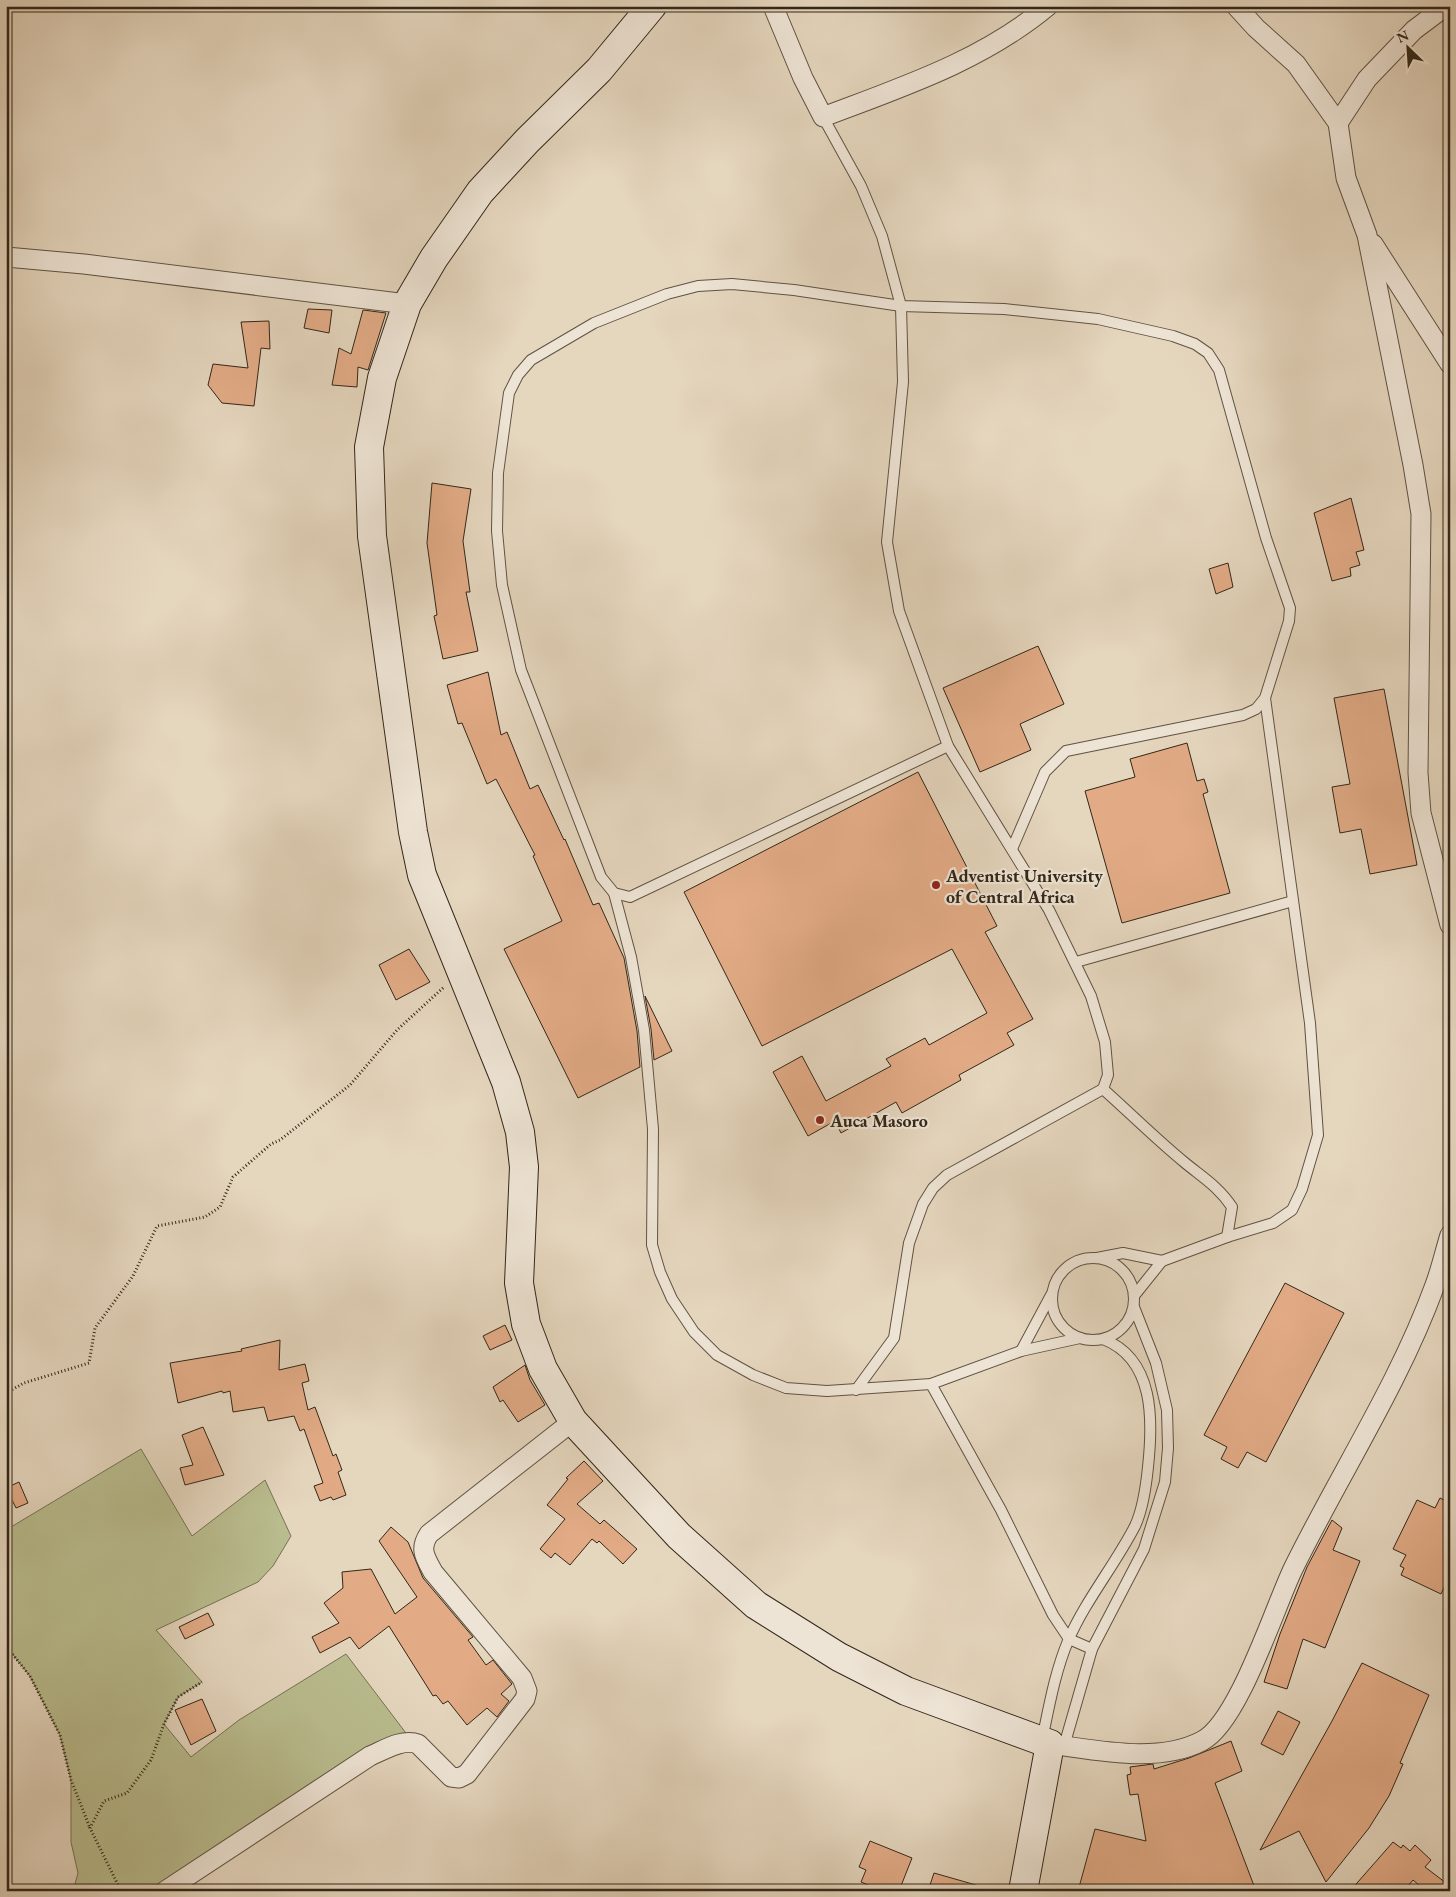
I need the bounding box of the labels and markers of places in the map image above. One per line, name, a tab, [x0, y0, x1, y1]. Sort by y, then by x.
place label: Adventist University of Central Africa	[945, 864, 1103, 908]
marker: Adventist University of Central Africa	[930, 879, 942, 891]
place label: Auca Masoro	[829, 1109, 928, 1132]
marker: Auca Masoro	[814, 1114, 826, 1126]

